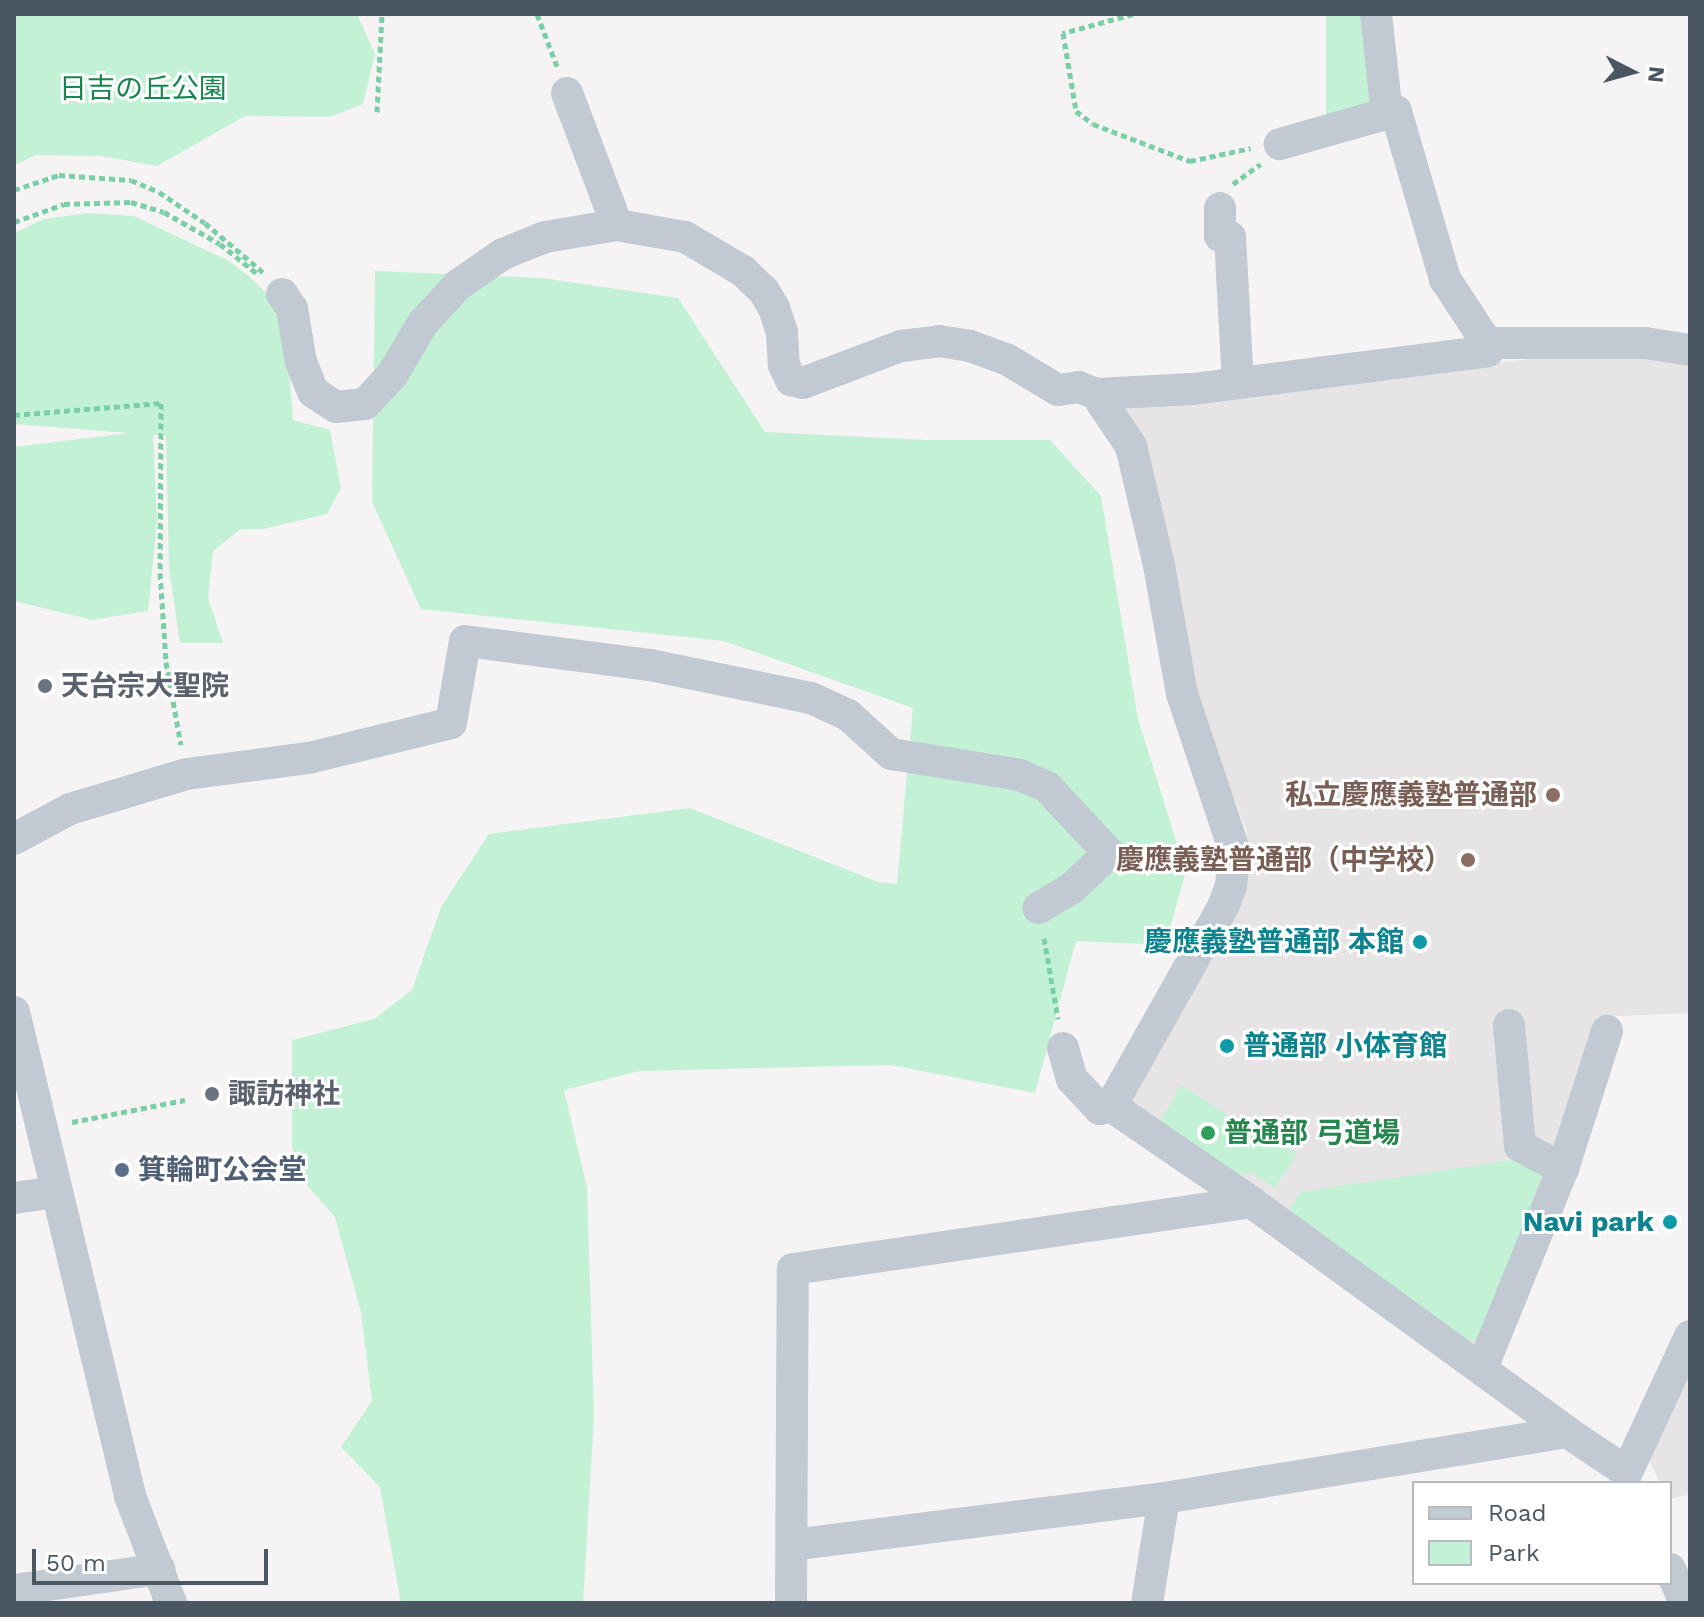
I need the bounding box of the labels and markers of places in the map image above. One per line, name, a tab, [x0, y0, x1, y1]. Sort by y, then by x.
place label: 天台宗大聖院	[61, 669, 229, 703]
marker: 天台宗大聖院	[36, 677, 54, 695]
place label: 私立慶應義塾普通部	[1285, 778, 1537, 812]
marker: 私立慶應義塾普通部	[1544, 786, 1562, 804]
place label: 慶應義塾普通部（中学校）	[1116, 843, 1452, 877]
marker: 慶應義塾普通部（中学校）	[1459, 851, 1477, 869]
place label: 慶應義塾普通部 本館	[1144, 925, 1404, 959]
marker: 慶應義塾普通部 本館	[1411, 933, 1429, 951]
place label: 普通部 小体育館	[1243, 1029, 1447, 1063]
marker: 普通部 小体育館	[1218, 1037, 1236, 1055]
place label: 諏訪神社	[228, 1077, 340, 1111]
marker: 諏訪神社	[203, 1085, 221, 1103]
place label: 普通部 弓道場	[1224, 1116, 1400, 1150]
marker: 普通部 弓道場	[1199, 1124, 1217, 1142]
place label: 箕輪町公会堂	[138, 1153, 306, 1187]
marker: 箕輪町公会堂	[113, 1161, 131, 1179]
place label: Navi park	[1523, 1205, 1654, 1239]
marker: Navi park	[1661, 1213, 1679, 1231]

